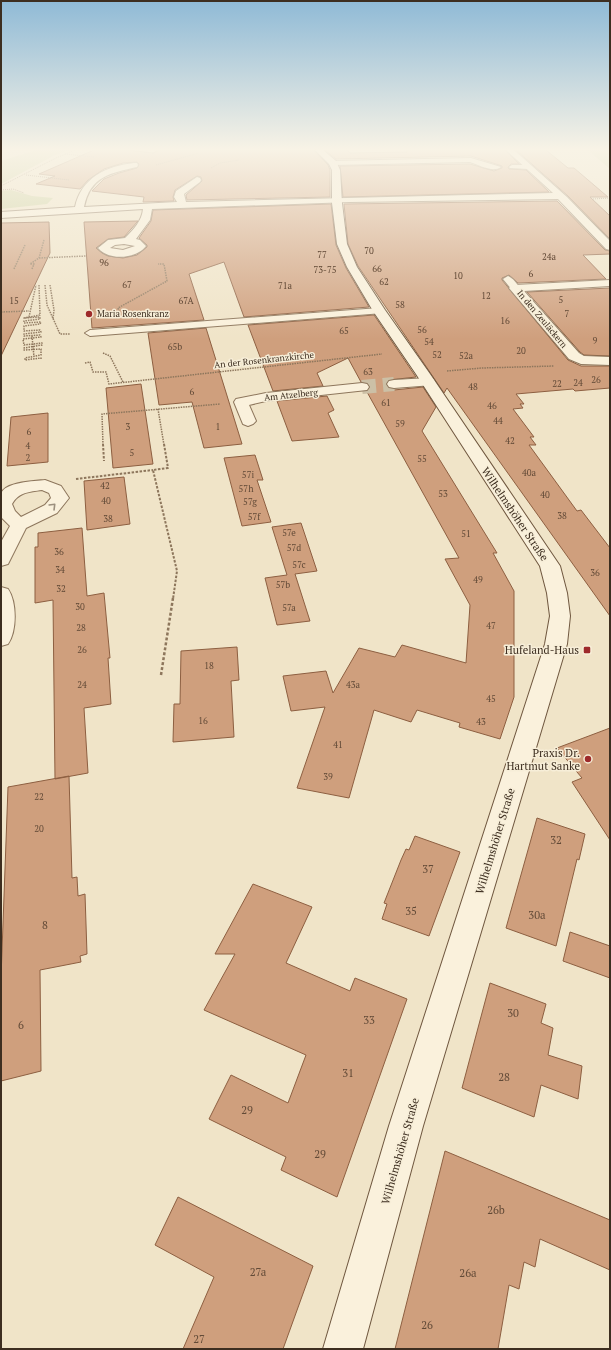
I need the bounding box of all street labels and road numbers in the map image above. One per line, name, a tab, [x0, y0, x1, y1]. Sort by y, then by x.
street label: In den Zeuläckern	[514, 288, 570, 351]
street label: An der Rosenkranzkirche	[213, 349, 315, 371]
street label: Am Atzelberg	[263, 386, 319, 404]
street label: Wilhelmshöher Straße	[478, 464, 552, 564]
street label: Wilhelmshöher Straße	[472, 786, 518, 896]
street label: Wilhelmshöher Straße	[378, 1096, 422, 1206]

